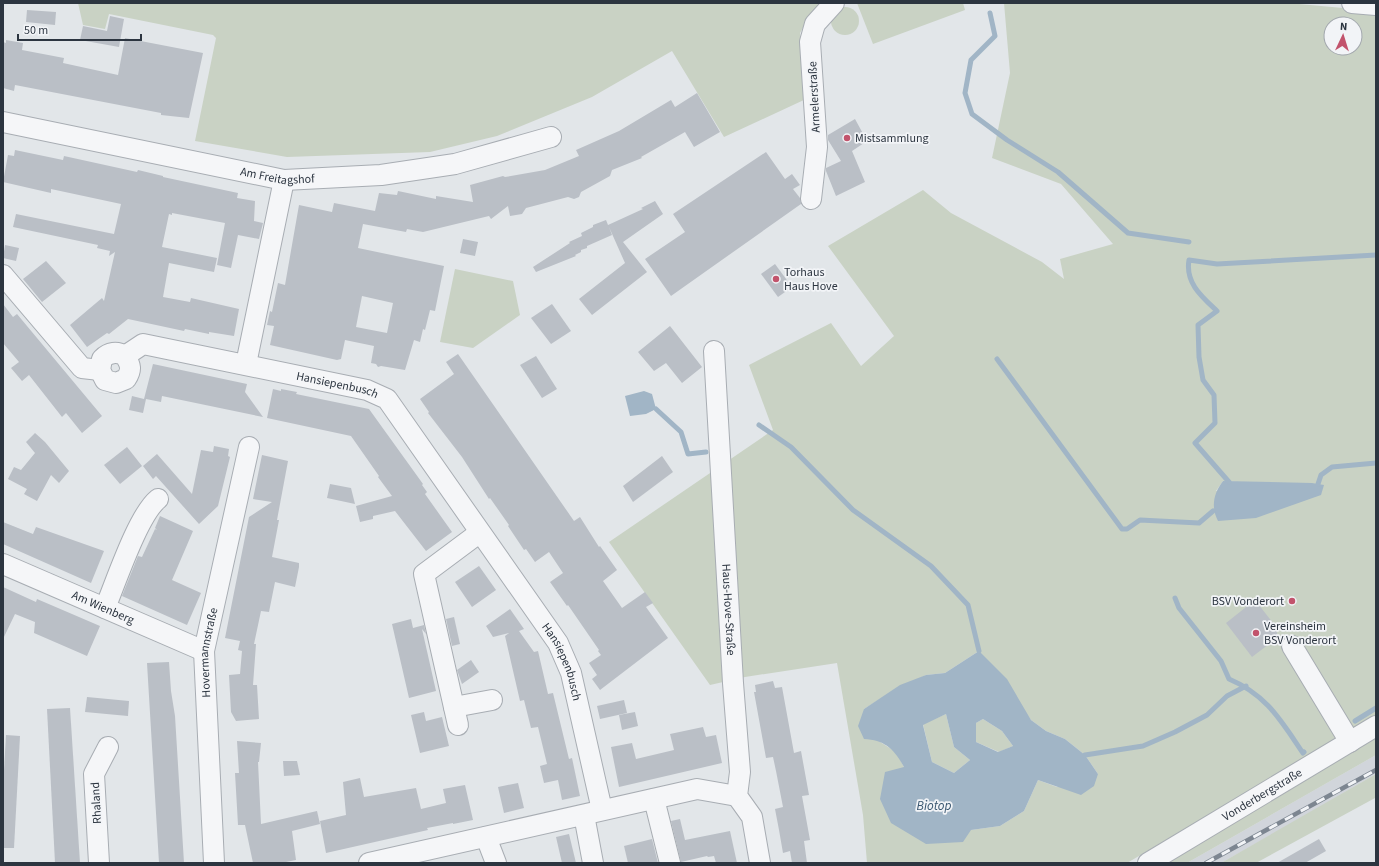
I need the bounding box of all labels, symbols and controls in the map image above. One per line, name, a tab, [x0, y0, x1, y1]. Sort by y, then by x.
scale bar	[18, 16, 141, 42]
north arrow	[1323, 16, 1363, 56]
text: N	[1339, 19, 1348, 34]
text: 50 m	[24, 22, 48, 39]
street label: Armelerstraße	[804, 61, 825, 133]
place label: Mistsammlung	[855, 130, 929, 147]
marker: Mistsammlung	[842, 133, 852, 143]
street label: Am Freitagshof	[239, 163, 316, 189]
place label: Torhaus Haus Hove	[784, 264, 838, 295]
marker: Torhaus Haus Hove	[771, 274, 781, 284]
street label: Hansiepenbusch	[295, 368, 381, 403]
street label: Haus-Hove-Straße	[717, 563, 739, 656]
street label: Am Wienberg	[69, 587, 137, 629]
place label: BSV Vonderort	[1212, 593, 1284, 610]
marker: BSV Vonderort	[1287, 596, 1297, 606]
street label: Hovermannstraße	[196, 606, 222, 698]
place label: Vereinsheim BSV Vonderort	[1264, 618, 1336, 649]
street label: Hansiepenbusch	[537, 620, 585, 703]
marker: Vereinsheim BSV Vonderort	[1251, 628, 1261, 638]
street label: Vonderbergstraße	[1219, 764, 1305, 825]
street label: Rhaland	[87, 782, 106, 824]
water label: Biotop	[917, 797, 951, 815]

